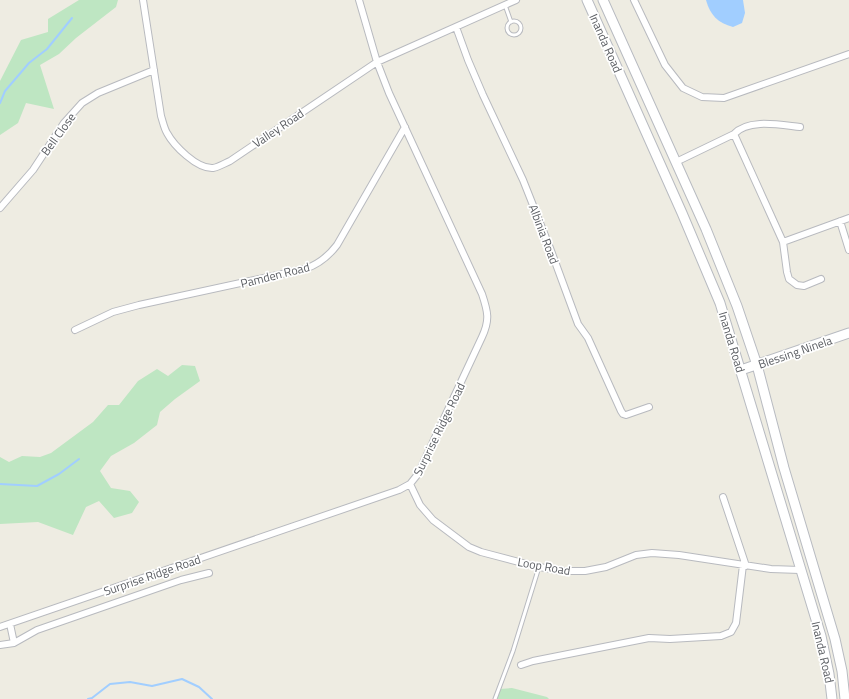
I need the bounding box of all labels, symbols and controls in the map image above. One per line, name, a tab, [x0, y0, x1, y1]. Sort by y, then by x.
street label: Inanda Road	[585, 10, 627, 76]
street label: Valley Road	[248, 104, 308, 152]
street label: Bell Close	[36, 109, 80, 159]
street label: Albinia Road	[524, 201, 564, 267]
street label: Pamden Road	[238, 257, 312, 293]
street label: Inanda Road	[714, 309, 750, 375]
street label: Blessing Ninela	[755, 330, 835, 374]
street label: Surprise Ridge Road	[408, 379, 470, 479]
street label: Surprise Ridge Road	[101, 549, 203, 601]
street label: Loop Road	[516, 552, 572, 580]
street label: Inanda Road	[807, 619, 839, 685]

